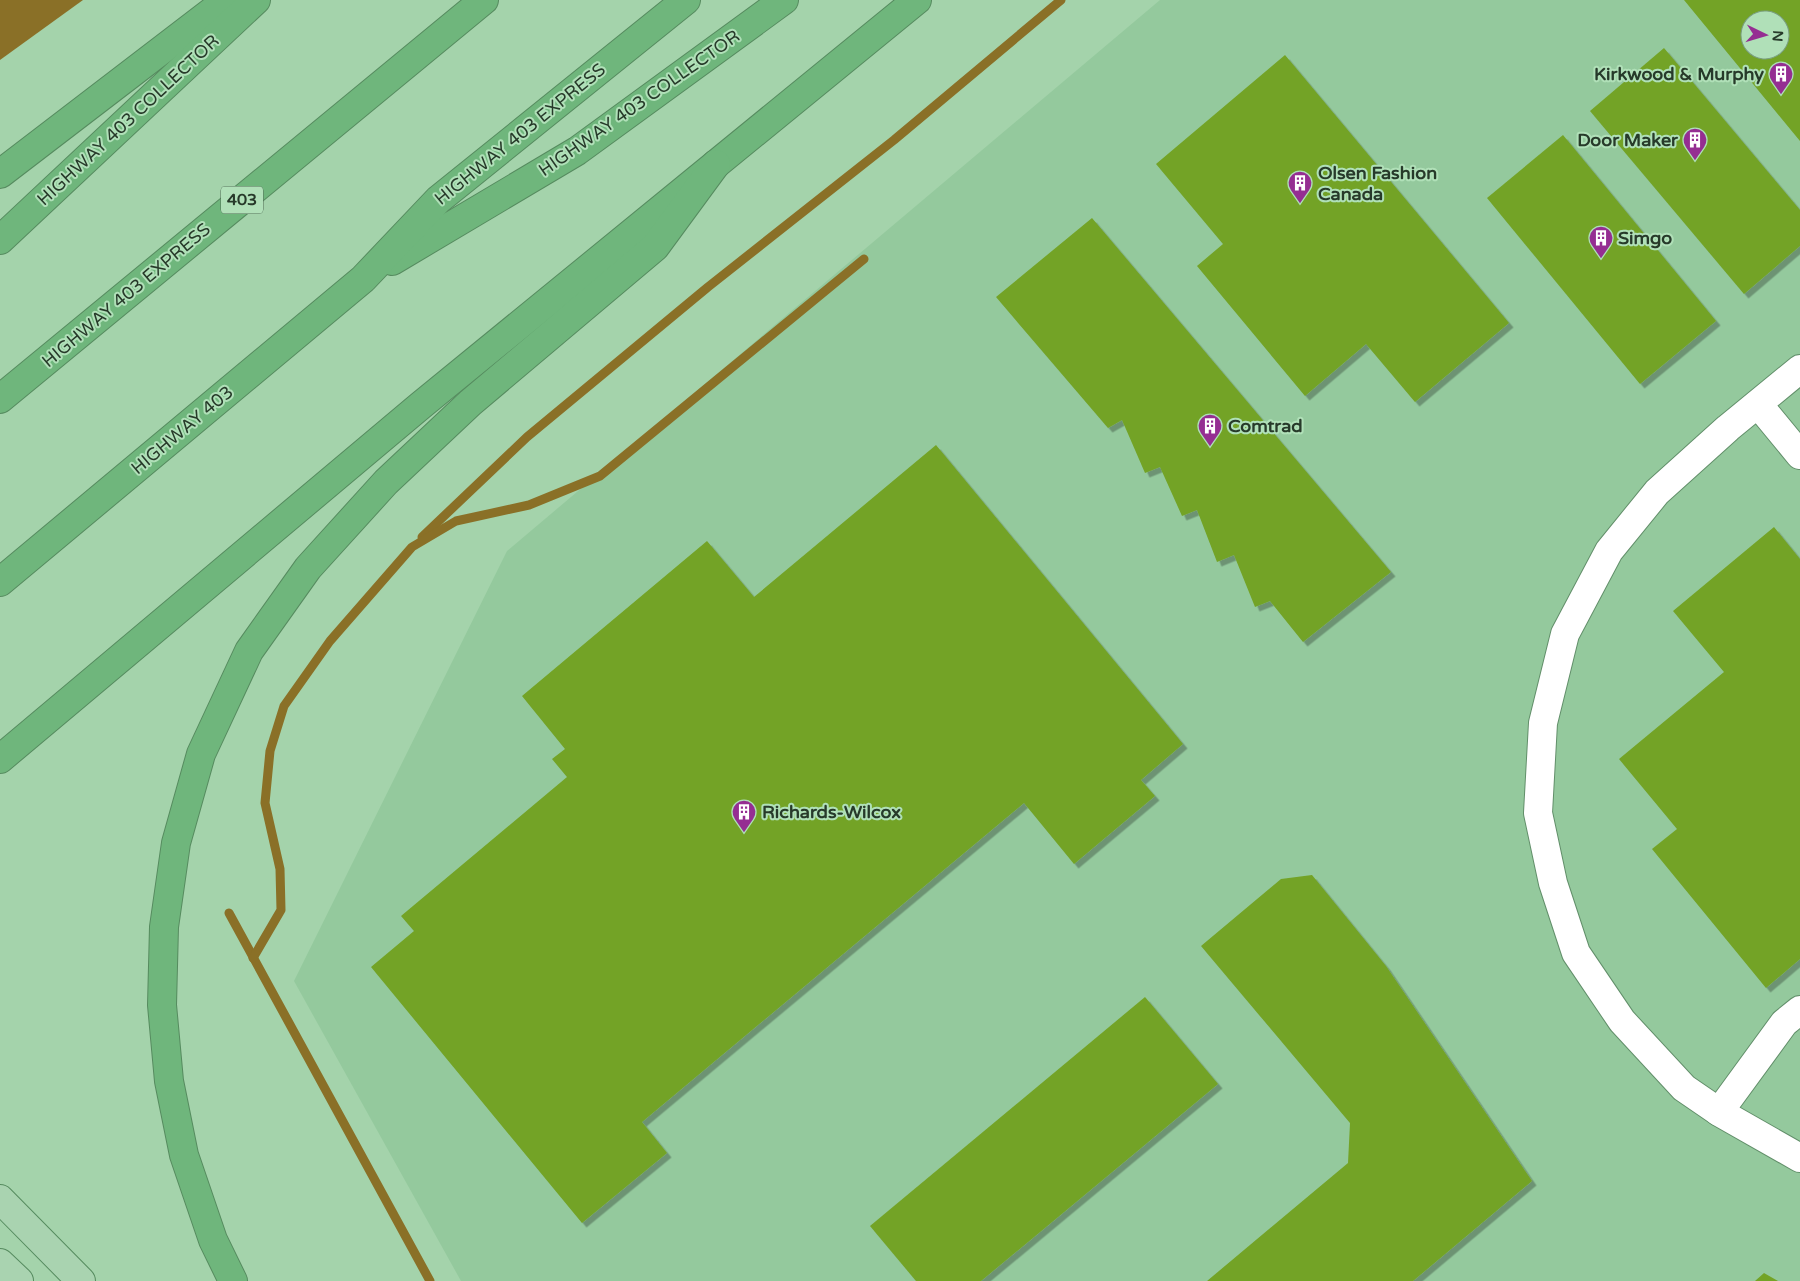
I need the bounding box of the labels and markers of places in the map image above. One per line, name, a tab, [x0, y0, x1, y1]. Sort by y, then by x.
building icon: Kirkwood & Murphy	[1768, 61, 1794, 95]
place label: Kirkwood & Murphy	[1594, 63, 1764, 85]
building icon: Door Maker	[1682, 127, 1708, 161]
place label: Door Maker	[1577, 129, 1679, 151]
place label: Olsen Fashion Canada	[1318, 162, 1437, 205]
building icon: Olsen Fashion Canada	[1287, 170, 1313, 204]
building icon: Simgo	[1588, 225, 1614, 259]
place label: Simgo	[1618, 227, 1672, 249]
building icon: Comtrad	[1197, 413, 1223, 447]
place label: Comtrad	[1228, 415, 1303, 437]
building icon: Richards-Wilcox	[731, 799, 757, 833]
place label: Richards-Wilcox	[762, 801, 901, 823]

